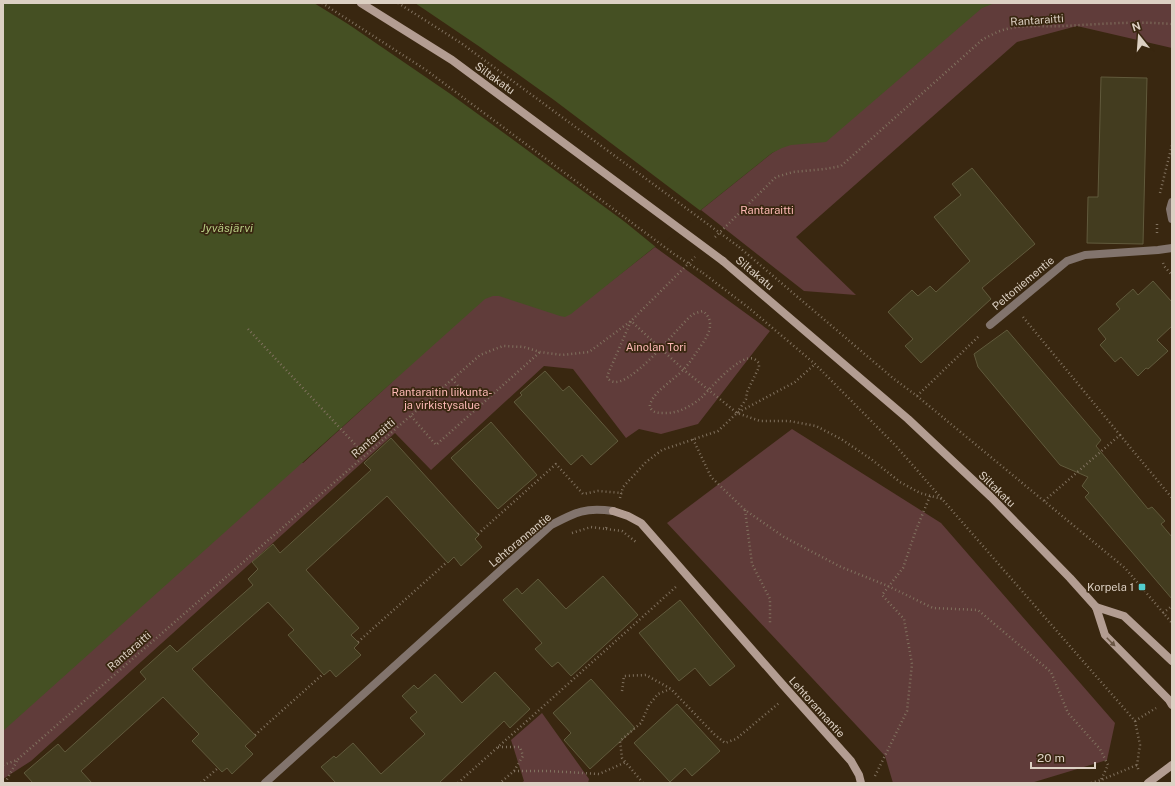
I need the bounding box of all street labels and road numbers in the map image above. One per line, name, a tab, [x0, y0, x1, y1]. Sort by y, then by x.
street label: Rantaraitti	[1010, 12, 1064, 28]
street label: Siltakatu	[473, 60, 517, 96]
street label: Siltakatu	[734, 254, 776, 292]
street label: Peltoniementie	[990, 254, 1056, 312]
street label: Rantaraitti	[349, 416, 397, 460]
street label: Siltakatu	[976, 469, 1018, 509]
street label: Lehtorannantie	[487, 511, 553, 569]
street label: Rantaraitti	[105, 629, 153, 673]
street label: Lehtorannantie	[787, 674, 847, 740]

